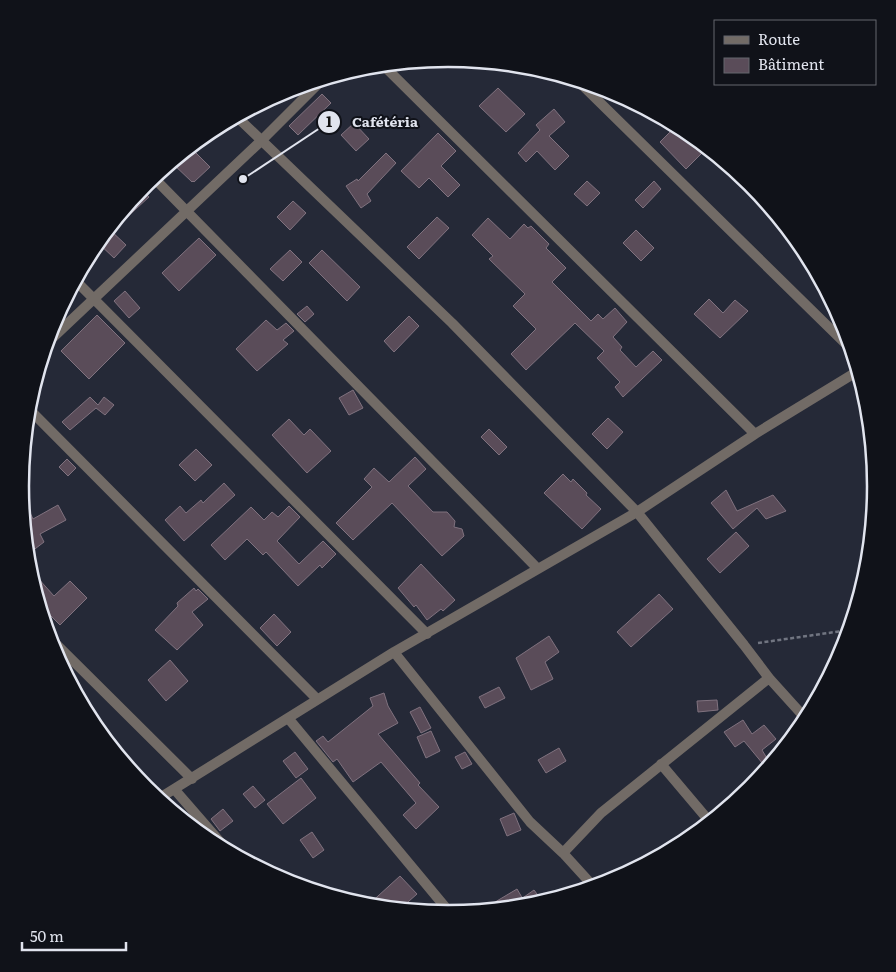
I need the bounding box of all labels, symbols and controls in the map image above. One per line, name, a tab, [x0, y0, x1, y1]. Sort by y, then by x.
legend	[714, 20, 876, 85]
text: Route	[758, 27, 800, 50]
text: Bâtiment	[758, 52, 824, 75]
callout: Cafétéria	[317, 107, 428, 136]
text: 1	[326, 109, 332, 132]
text: Cafétéria	[352, 111, 419, 131]
scale bar	[22, 920, 126, 952]
text: 50 m	[30, 924, 64, 947]

